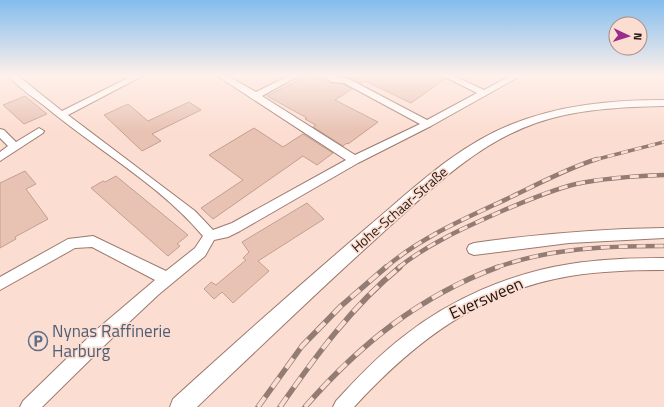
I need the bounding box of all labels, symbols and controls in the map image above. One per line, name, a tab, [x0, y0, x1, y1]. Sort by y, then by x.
north arrow	[608, 16, 648, 56]
text: N	[630, 32, 646, 41]
street label: Hohe-Schaar-Straße	[346, 161, 452, 257]
street label: Eversween	[445, 270, 527, 326]
place label: Nynas Raffinerie Harburg	[52, 318, 171, 364]
parking icon: Nynas Raffinerie Harburg	[27, 330, 49, 352]

